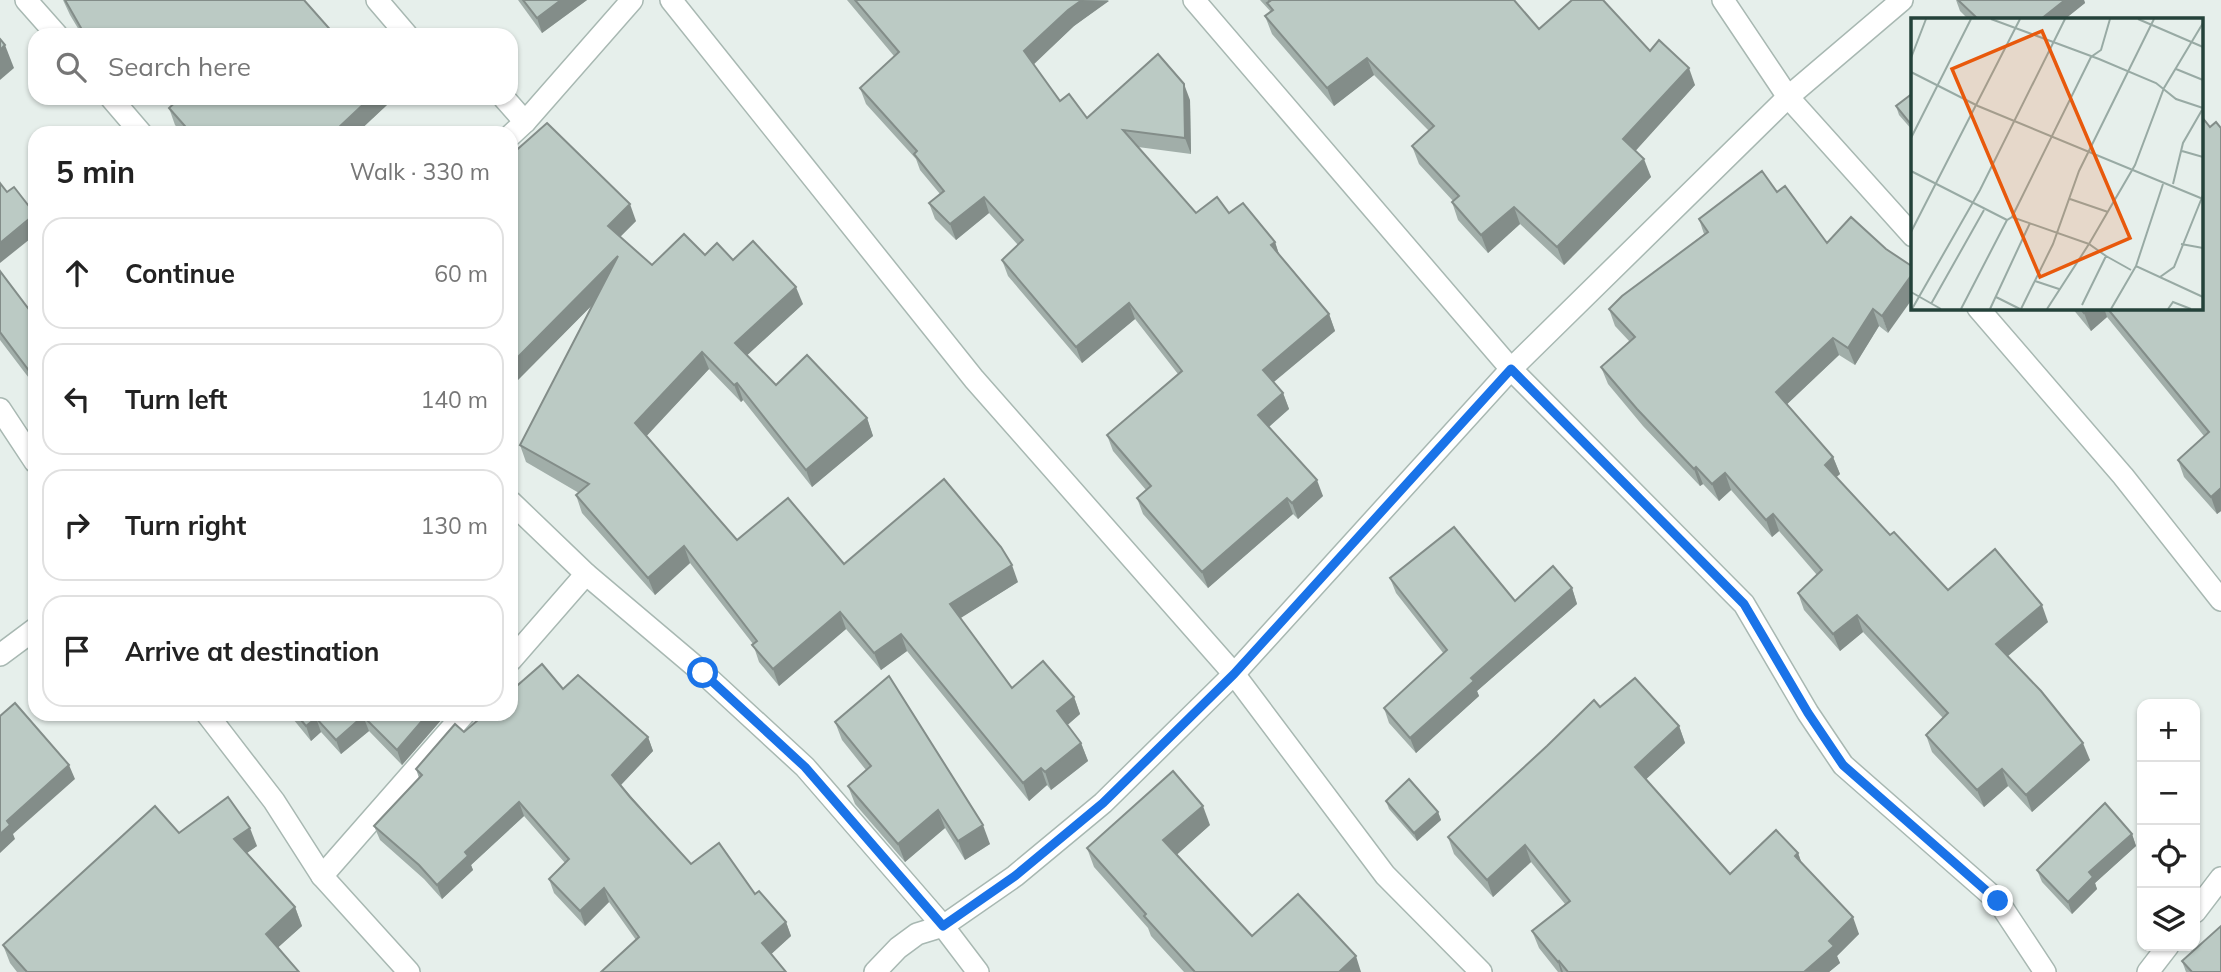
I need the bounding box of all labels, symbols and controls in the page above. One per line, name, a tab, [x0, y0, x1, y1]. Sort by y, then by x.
inset map	[1911, 18, 2204, 310]
search box	[28, 28, 518, 105]
icon: search	[52, 48, 90, 86]
text: Search here	[108, 50, 251, 83]
text: 5 min	[56, 153, 135, 191]
text: Walk · 330 m	[350, 157, 490, 186]
icon: ahead	[58, 254, 96, 292]
text: Continue	[125, 257, 235, 290]
text: 60 m	[434, 259, 488, 288]
icon: left	[58, 380, 96, 418]
text: Turn left	[125, 383, 227, 416]
text: 140 m	[420, 385, 488, 414]
icon: right	[58, 506, 96, 544]
text: Turn right	[125, 509, 246, 542]
text: 130 m	[420, 511, 488, 540]
icon: arrive	[58, 632, 96, 670]
text: Arrive at destination	[125, 635, 380, 668]
route start	[687, 657, 718, 688]
map controls	[2137, 699, 2200, 951]
button: +	[2137, 699, 2200, 762]
button: −	[2137, 762, 2200, 825]
button: locate	[2137, 825, 2200, 888]
route end	[1982, 885, 2013, 916]
button: layers	[2137, 888, 2200, 951]

